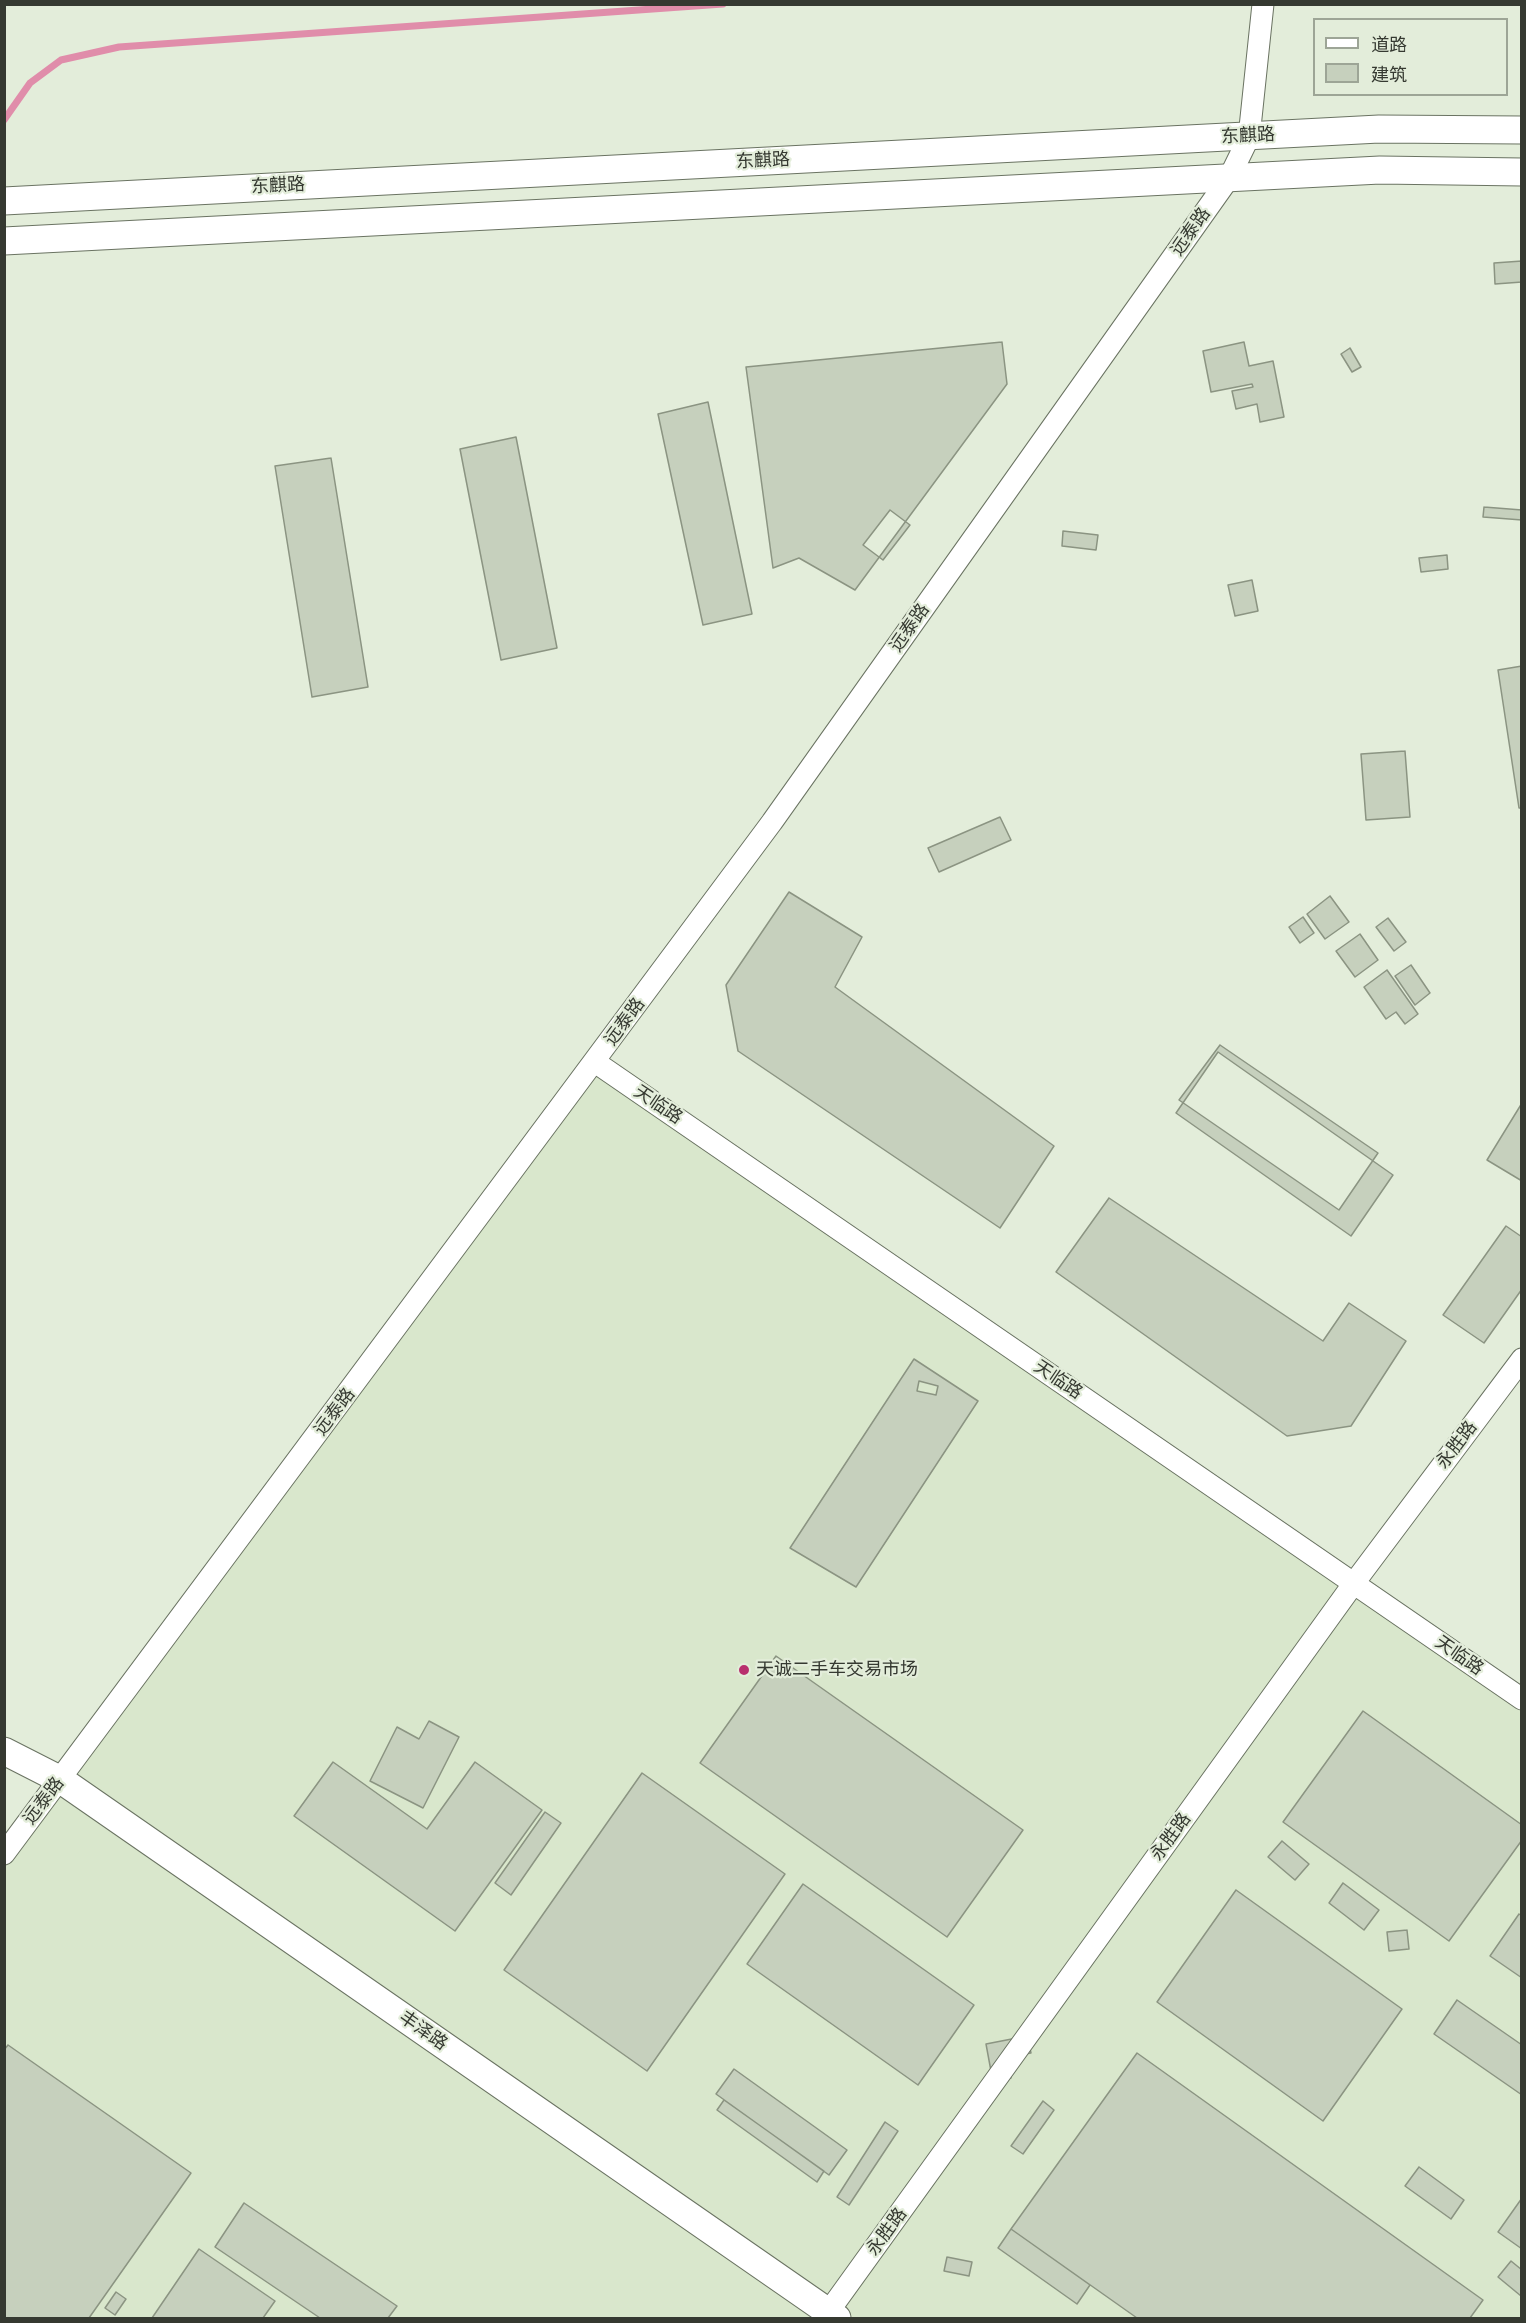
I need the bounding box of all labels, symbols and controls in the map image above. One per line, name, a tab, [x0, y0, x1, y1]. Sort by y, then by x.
legend	[1313, 18, 1508, 96]
text: 道路	[1371, 33, 1407, 56]
text: 建筑	[1371, 63, 1407, 86]
street label: 东麒路	[1220, 124, 1276, 148]
street label: 东麒路	[735, 149, 791, 173]
street label: 东麒路	[250, 174, 306, 198]
street label: 远泰路	[1167, 204, 1215, 260]
street label: 远泰路	[886, 600, 934, 656]
street label: 远泰路	[600, 994, 650, 1050]
street label: 天临路	[630, 1081, 686, 1129]
street label: 天临路	[1030, 1356, 1086, 1404]
street label: 远泰路	[310, 1384, 360, 1440]
street label: 永胜路	[1432, 1417, 1482, 1473]
street label: 天临路	[1431, 1632, 1487, 1680]
place label: 天诚二手车交易市场	[756, 1659, 918, 1681]
marker: 天诚二手车交易市场	[737, 1663, 751, 1677]
street label: 远泰路	[19, 1773, 69, 1829]
street label: 永胜路	[1146, 1809, 1196, 1865]
street label: 丰泽路	[395, 2007, 451, 2055]
street label: 永胜路	[862, 2204, 912, 2260]

